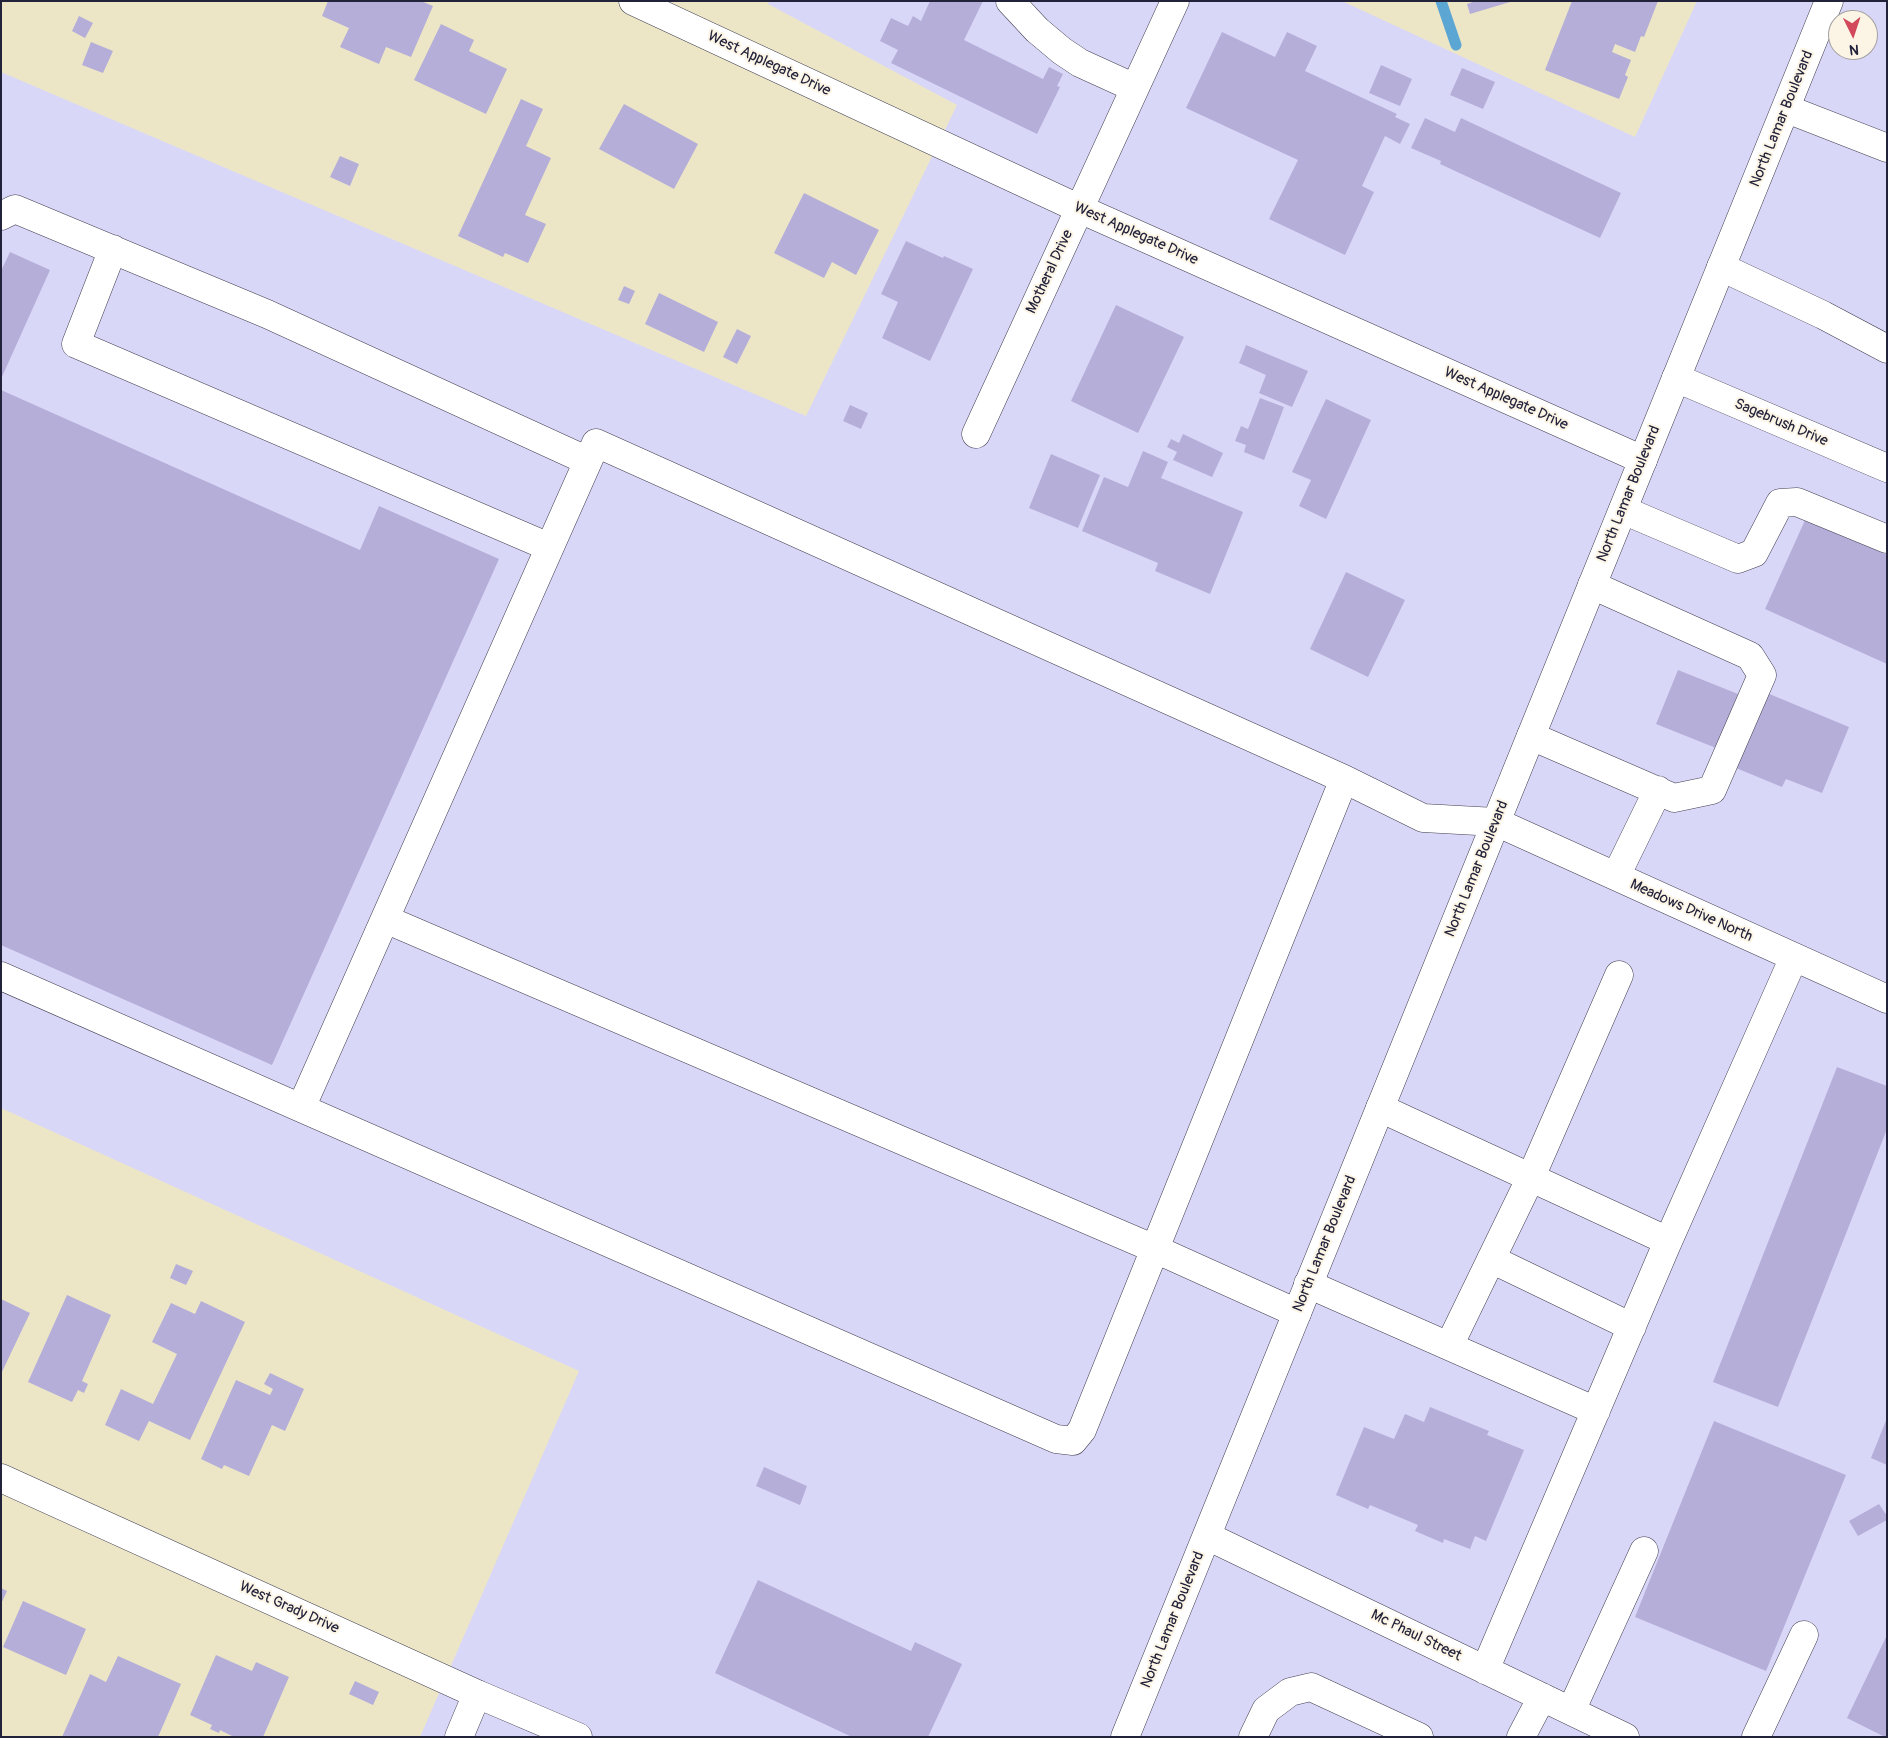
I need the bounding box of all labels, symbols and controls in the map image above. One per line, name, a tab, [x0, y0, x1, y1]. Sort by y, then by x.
north arrow	[1828, 10, 1878, 60]
street label: West Applegate Drive	[705, 28, 833, 100]
text: N	[1849, 41, 1859, 58]
street label: North Lamar Boulevard	[1746, 48, 1818, 190]
street label: West Applegate Drive	[1071, 199, 1201, 269]
street label: Motheral Drive	[1023, 227, 1077, 317]
street label: West Applegate Drive	[1441, 364, 1571, 434]
street label: Sagebrush Drive	[1731, 395, 1831, 451]
street label: North Lamar Boulevard	[1593, 423, 1665, 565]
street label: North Lamar Boulevard	[1441, 798, 1513, 940]
street label: Meadows Drive North	[1627, 876, 1755, 946]
street label: North Lamar Boulevard	[1289, 1173, 1361, 1315]
street label: North Lamar Boulevard	[1137, 1549, 1209, 1691]
street label: West Grady Drive	[236, 1578, 342, 1638]
street label: Mc Phaul Street	[1368, 1606, 1464, 1666]

